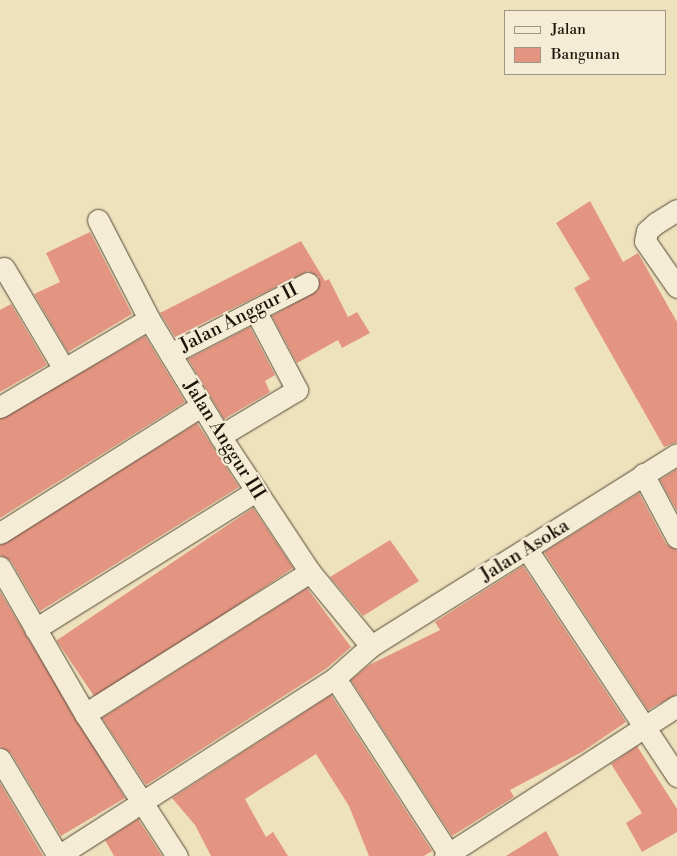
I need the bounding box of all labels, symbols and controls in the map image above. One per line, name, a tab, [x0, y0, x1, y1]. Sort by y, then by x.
legend	[504, 10, 667, 75]
text: Jalan	[551, 20, 586, 39]
text: Bangunan	[551, 45, 620, 64]
street label: Jalan Anggur II	[176, 278, 302, 358]
street label: Jalan Anggur III	[178, 376, 270, 504]
street label: Jalan Asoka	[476, 515, 574, 587]

